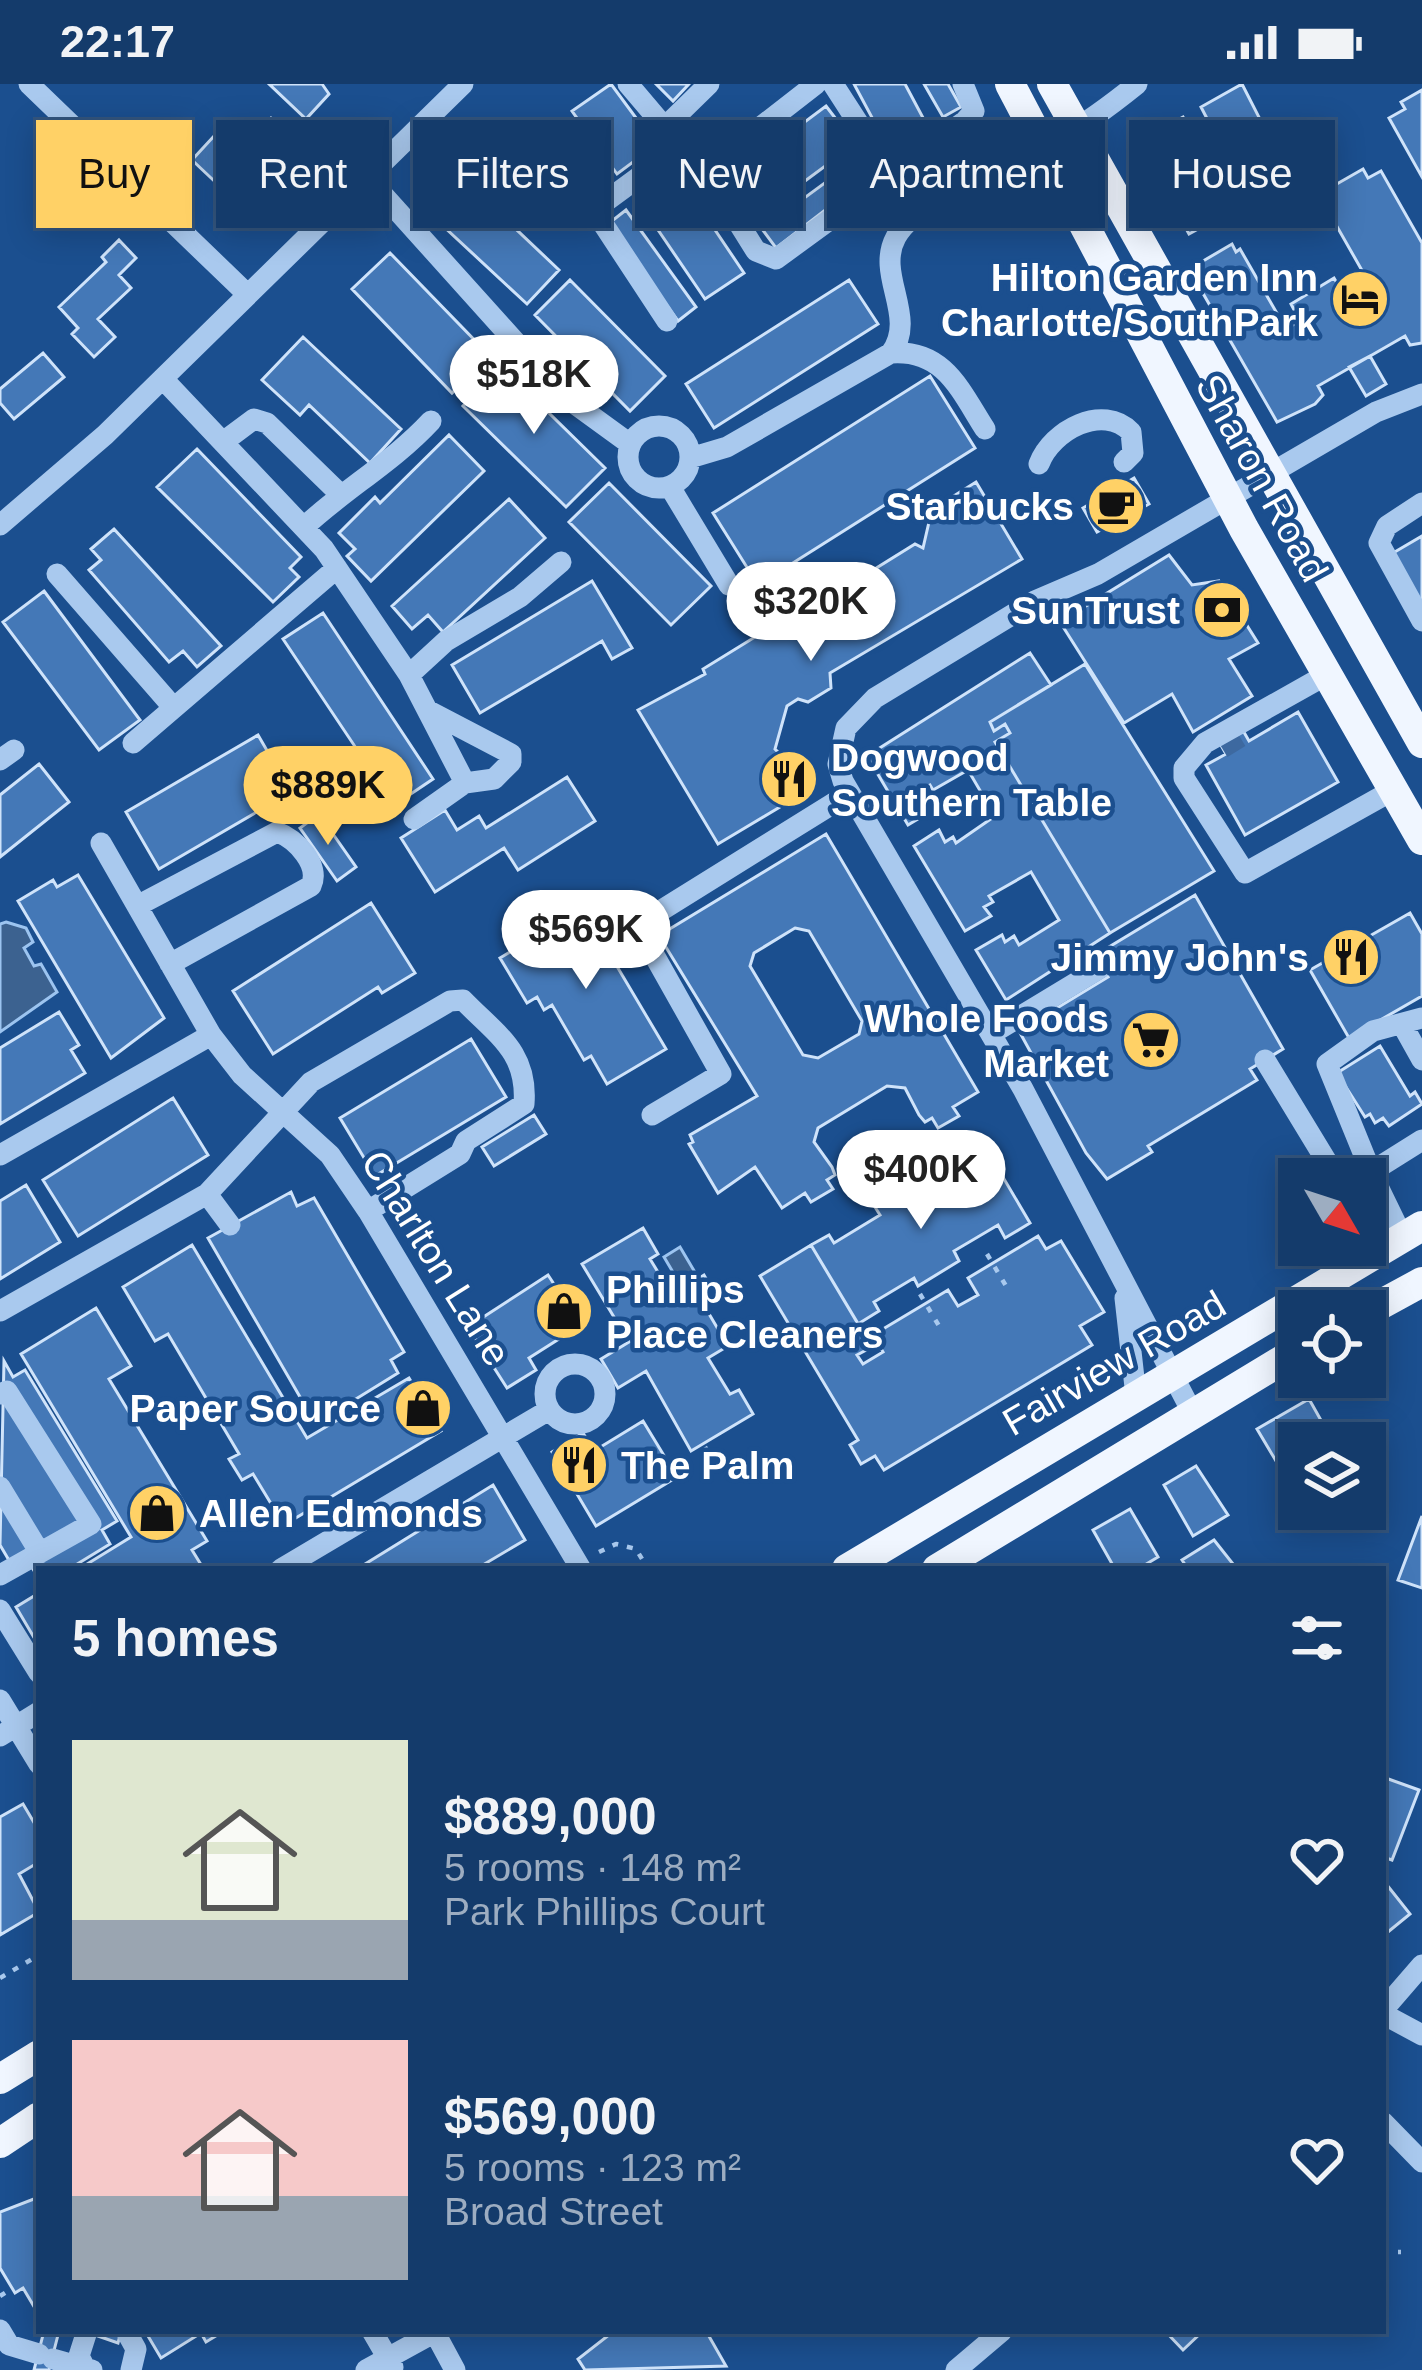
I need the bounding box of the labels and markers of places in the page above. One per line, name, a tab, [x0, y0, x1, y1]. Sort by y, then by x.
place label: Hilton Garden Inn Charlotte/SouthPark	[941, 256, 1318, 344]
hotel icon: Hilton Garden Inn Charlotte/SouthPark	[1329, 268, 1391, 330]
pin: $518K	[450, 335, 618, 437]
cafe icon: Starbucks	[1085, 475, 1147, 537]
place label: Starbucks	[885, 485, 1074, 528]
pin: $320K	[727, 562, 895, 664]
bank icon: SunTrust	[1191, 579, 1253, 641]
place label: SunTrust	[1011, 589, 1180, 632]
place label: Dogwood Southern Table	[831, 736, 1112, 824]
pin: $889K	[244, 746, 412, 848]
restaurant icon: Dogwood Southern Table	[758, 748, 820, 810]
pin: $569K	[502, 890, 670, 992]
restaurant icon: Jimmy John's	[1320, 926, 1382, 988]
place label: Jimmy John's	[1050, 936, 1309, 979]
place label: Whole Foods Market	[864, 997, 1109, 1085]
supermarket icon: Whole Foods Market	[1120, 1009, 1182, 1071]
pin: $400K	[837, 1130, 1005, 1232]
place label: Phillips Place Cleaners	[606, 1268, 884, 1356]
shop icon: Phillips Place Cleaners	[533, 1280, 595, 1342]
shop icon: Paper Source	[392, 1377, 454, 1439]
place label: Paper Source	[130, 1387, 381, 1430]
restaurant icon: The Palm	[548, 1434, 610, 1496]
place label: The Palm	[621, 1444, 794, 1487]
shop icon: Allen Edmonds	[126, 1482, 188, 1544]
place label: Allen Edmonds	[199, 1492, 483, 1535]

